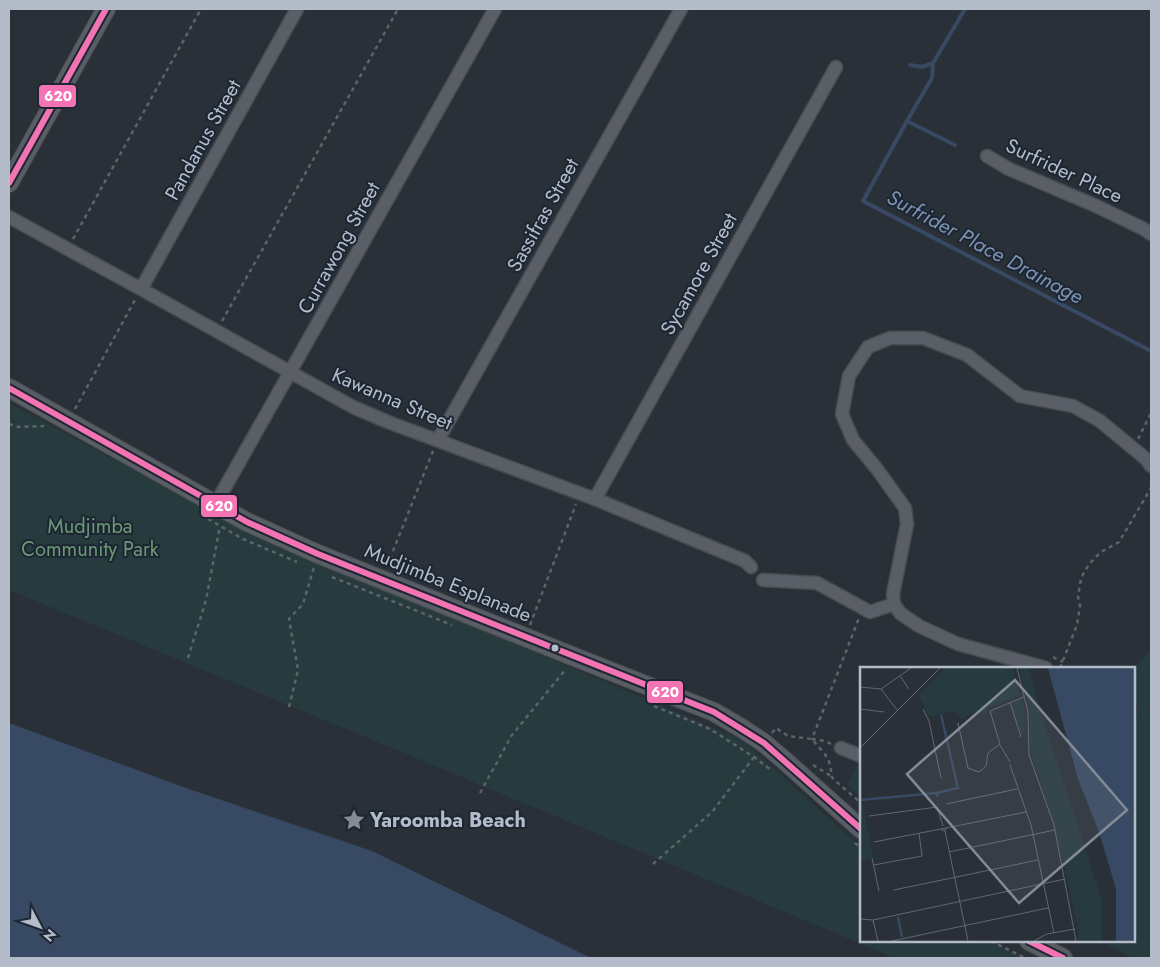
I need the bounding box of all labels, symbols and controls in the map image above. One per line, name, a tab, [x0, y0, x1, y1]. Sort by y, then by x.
street label: Pandanus Street	[158, 74, 248, 206]
line badge: 620	[38, 84, 77, 108]
text: 620	[44, 86, 72, 106]
street label: Surfrider Place	[1001, 131, 1127, 211]
street label: Sassifras Street	[500, 153, 586, 277]
street label: Currawong Street	[291, 176, 387, 319]
water label: Surfrider Place Drainage	[881, 182, 1089, 312]
street label: Sycamore Street	[653, 207, 745, 340]
street label: Kawanna Street	[327, 361, 457, 438]
line badge: 620	[200, 494, 238, 518]
text: 620	[205, 496, 233, 516]
park label: Mudjimba Community Park	[21, 512, 159, 564]
street label: Mudjimba Esplanade	[360, 536, 536, 630]
unlabelled marker	[550, 643, 560, 653]
inset map	[860, 667, 1135, 942]
line badge: 620	[646, 680, 684, 704]
text: 620	[651, 682, 679, 702]
place label: Yaroomba Beach	[369, 806, 526, 835]
place icon: Yaroomba Beach	[341, 807, 367, 833]
north arrow	[15, 902, 65, 952]
text: N	[39, 925, 61, 946]

